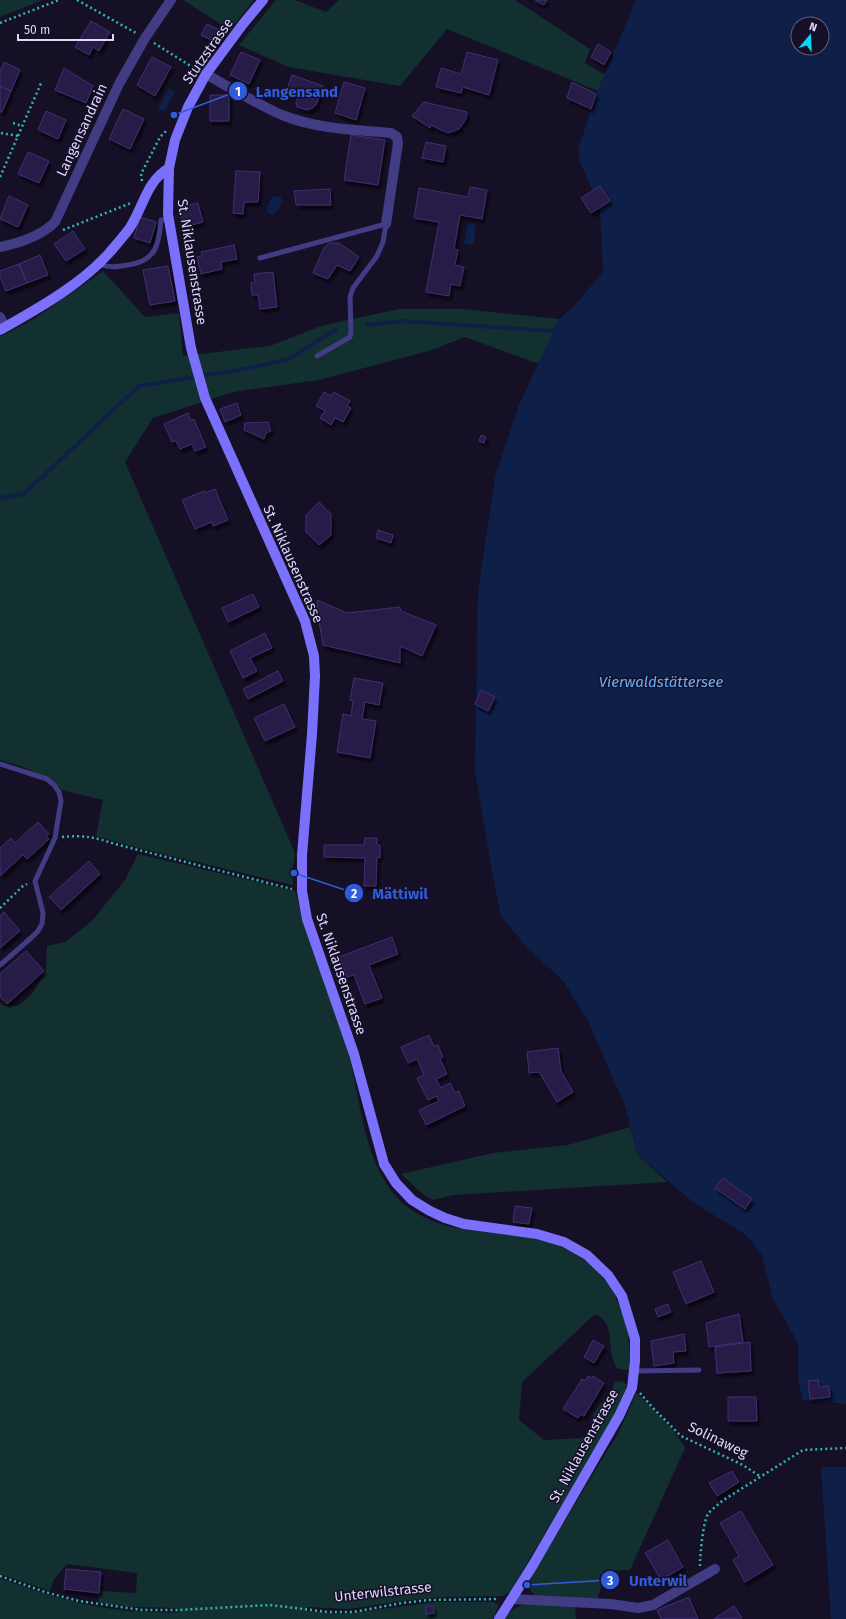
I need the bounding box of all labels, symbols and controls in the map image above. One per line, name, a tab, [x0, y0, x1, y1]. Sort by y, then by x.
street label: Stutzstrasse	[179, 15, 237, 87]
scale bar	[18, 16, 113, 42]
north arrow	[790, 16, 830, 56]
text: N	[808, 20, 819, 34]
text: 50 m	[24, 23, 50, 37]
callout: Langensand	[228, 78, 346, 105]
street label: Langensandrain	[53, 81, 111, 179]
text: Langensand	[256, 83, 338, 101]
text: 1	[235, 85, 241, 99]
street label: St. Niklausenstrasse	[174, 198, 210, 326]
street label: St. Niklausenstrasse	[259, 502, 327, 626]
water label: Vierwaldstättersee	[599, 673, 724, 691]
callout: Mättiwil	[344, 880, 436, 907]
text: Mättiwil	[372, 885, 428, 903]
text: 2	[351, 887, 357, 901]
street label: St. Niklausenstrasse	[312, 911, 370, 1037]
street label: St. Niklausenstrasse	[546, 1386, 622, 1506]
street label: Solinaweg	[685, 1418, 751, 1462]
callout: Unterwil	[600, 1567, 695, 1594]
text: Unterwil	[629, 1572, 688, 1590]
text: 3	[606, 1574, 613, 1588]
street label: Unterwilstrasse	[333, 1578, 433, 1606]

